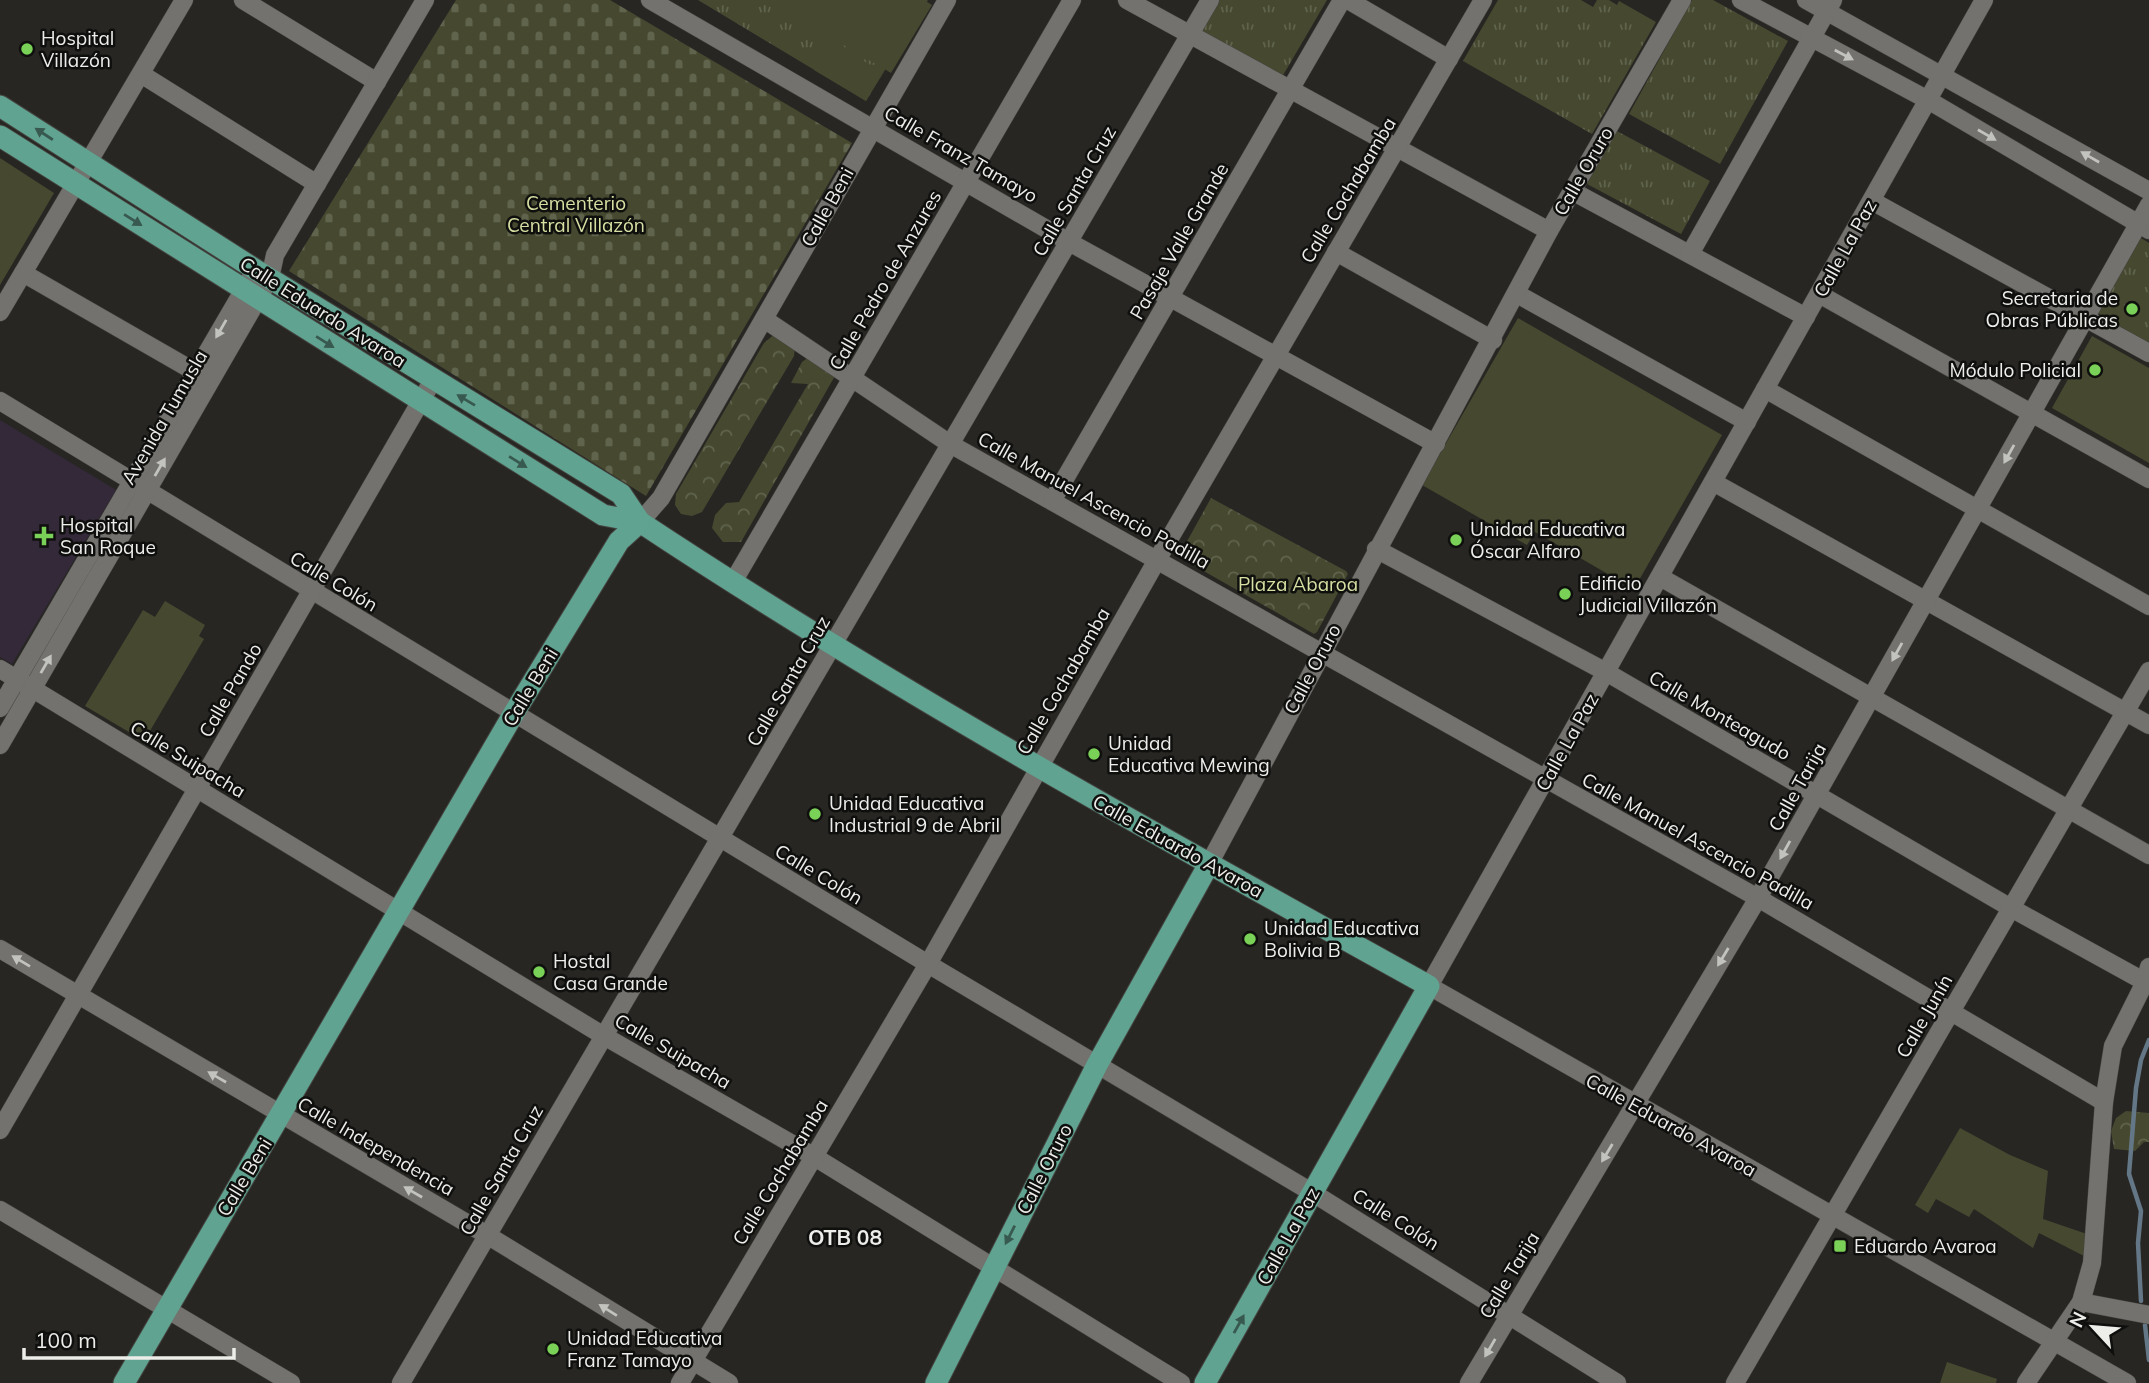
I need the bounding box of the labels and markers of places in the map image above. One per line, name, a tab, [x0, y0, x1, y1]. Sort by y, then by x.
place label: Hospital Villazón	[41, 26, 114, 72]
marker: Hospital Villazón	[19, 41, 35, 57]
place label: Secretaria de Obras Públicas	[1986, 286, 2118, 332]
marker: Secretaria de Obras Públicas	[2124, 301, 2140, 317]
place label: Módulo Policial	[1949, 358, 2081, 382]
marker: Módulo Policial	[2087, 362, 2103, 378]
place label: Hospital San Roque	[60, 513, 156, 559]
place label: Unidad Educativa Óscar Alfaro	[1470, 517, 1625, 563]
marker: Hospital San Roque	[34, 526, 54, 546]
marker: Unidad Educativa Óscar Alfaro	[1448, 532, 1464, 548]
place label: Edificio Judicial Villazón	[1579, 571, 1717, 617]
marker: Edificio Judicial Villazón	[1557, 586, 1573, 602]
place label: Unidad Educativa Mewing	[1108, 731, 1270, 777]
marker: Unidad Educativa Mewing	[1086, 746, 1102, 762]
place label: Unidad Educativa Industrial 9 de Abril	[829, 791, 1000, 837]
marker: Unidad Educativa Industrial 9 de Abril	[807, 806, 823, 822]
place label: Unidad Educativa Bolivia B	[1264, 916, 1419, 962]
marker: Unidad Educativa Bolivia B	[1242, 931, 1258, 947]
place label: Hostal Casa Grande	[553, 949, 668, 995]
marker: Hostal Casa Grande	[531, 964, 547, 980]
place label: Eduardo Avaroa	[1854, 1234, 1997, 1258]
marker: Eduardo Avaroa	[1832, 1238, 1848, 1254]
place label: Unidad Educativa Franz Tamayo	[567, 1326, 722, 1372]
marker: Unidad Educativa Franz Tamayo	[545, 1341, 561, 1357]

